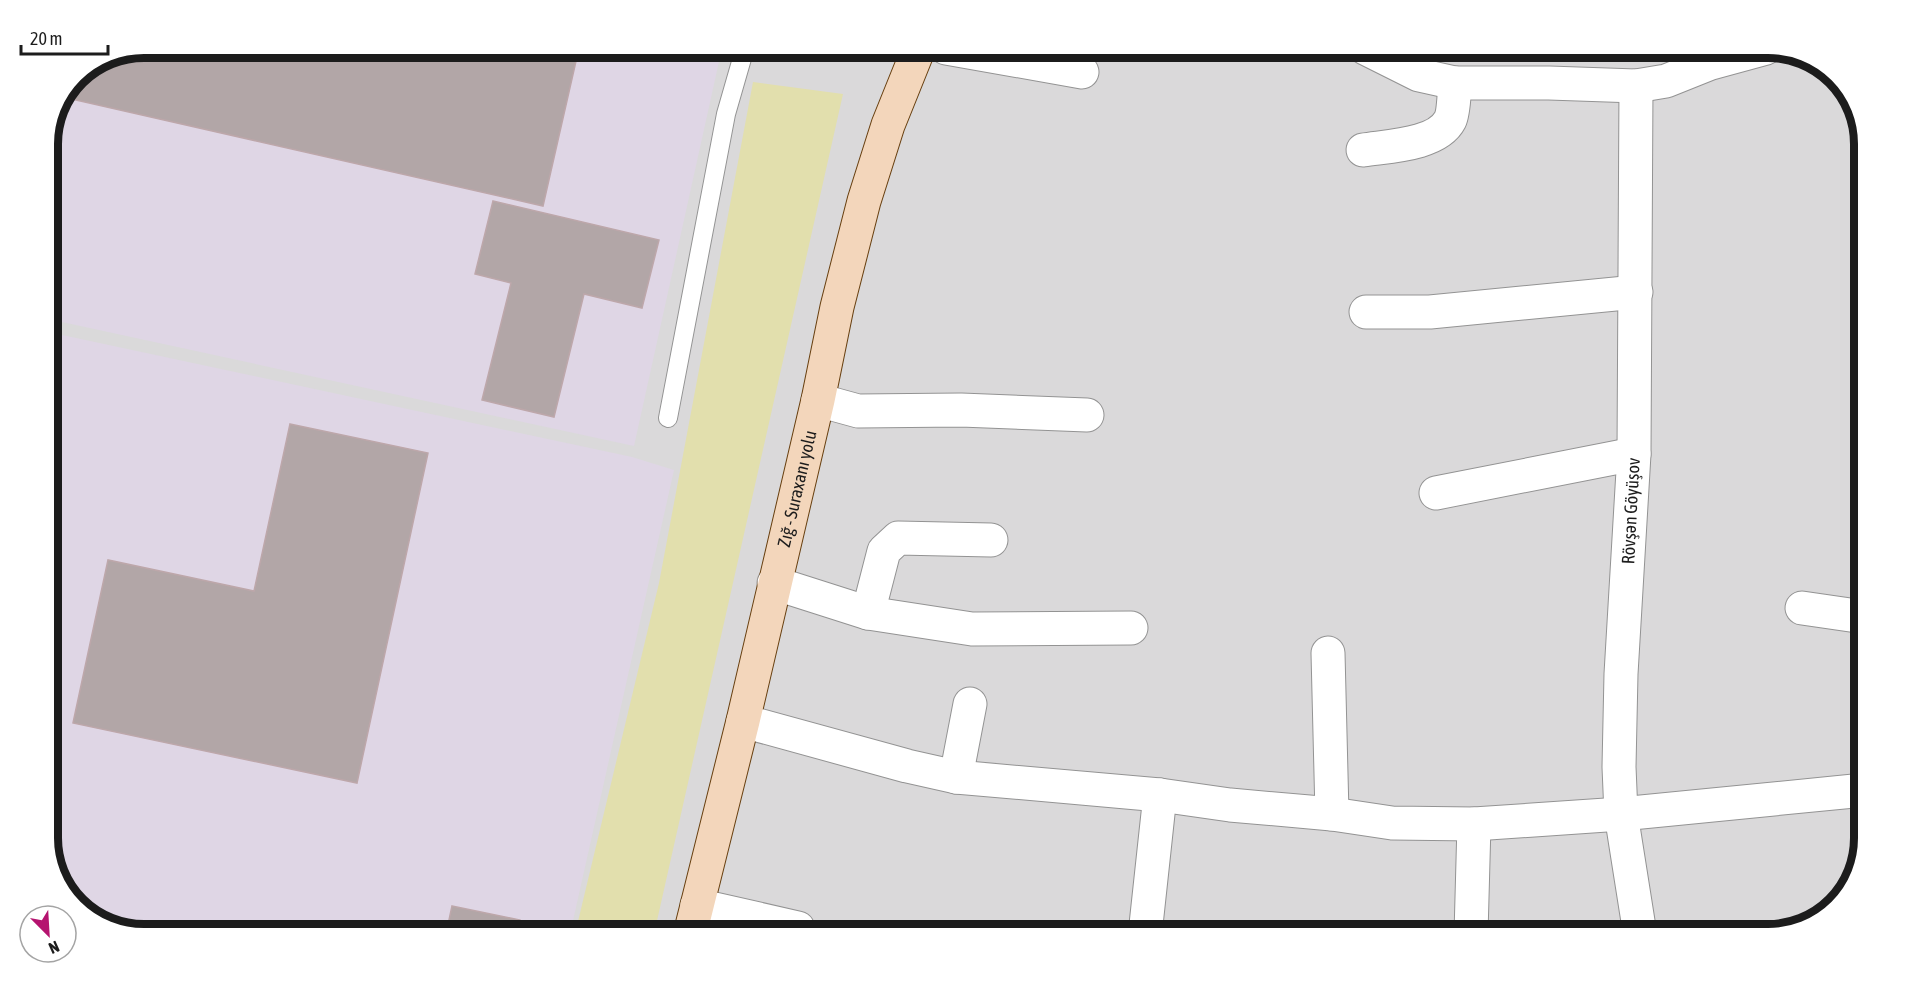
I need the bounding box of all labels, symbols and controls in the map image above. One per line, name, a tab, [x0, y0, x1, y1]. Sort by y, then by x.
scale bar	[21, 18, 108, 56]
text: 20 m	[30, 28, 62, 49]
street label: Zığ - Suraxanı yolu	[773, 428, 821, 549]
street label: Rövşən Göyüşov	[1617, 457, 1644, 565]
north arrow	[18, 904, 78, 964]
text: N	[46, 938, 62, 958]

